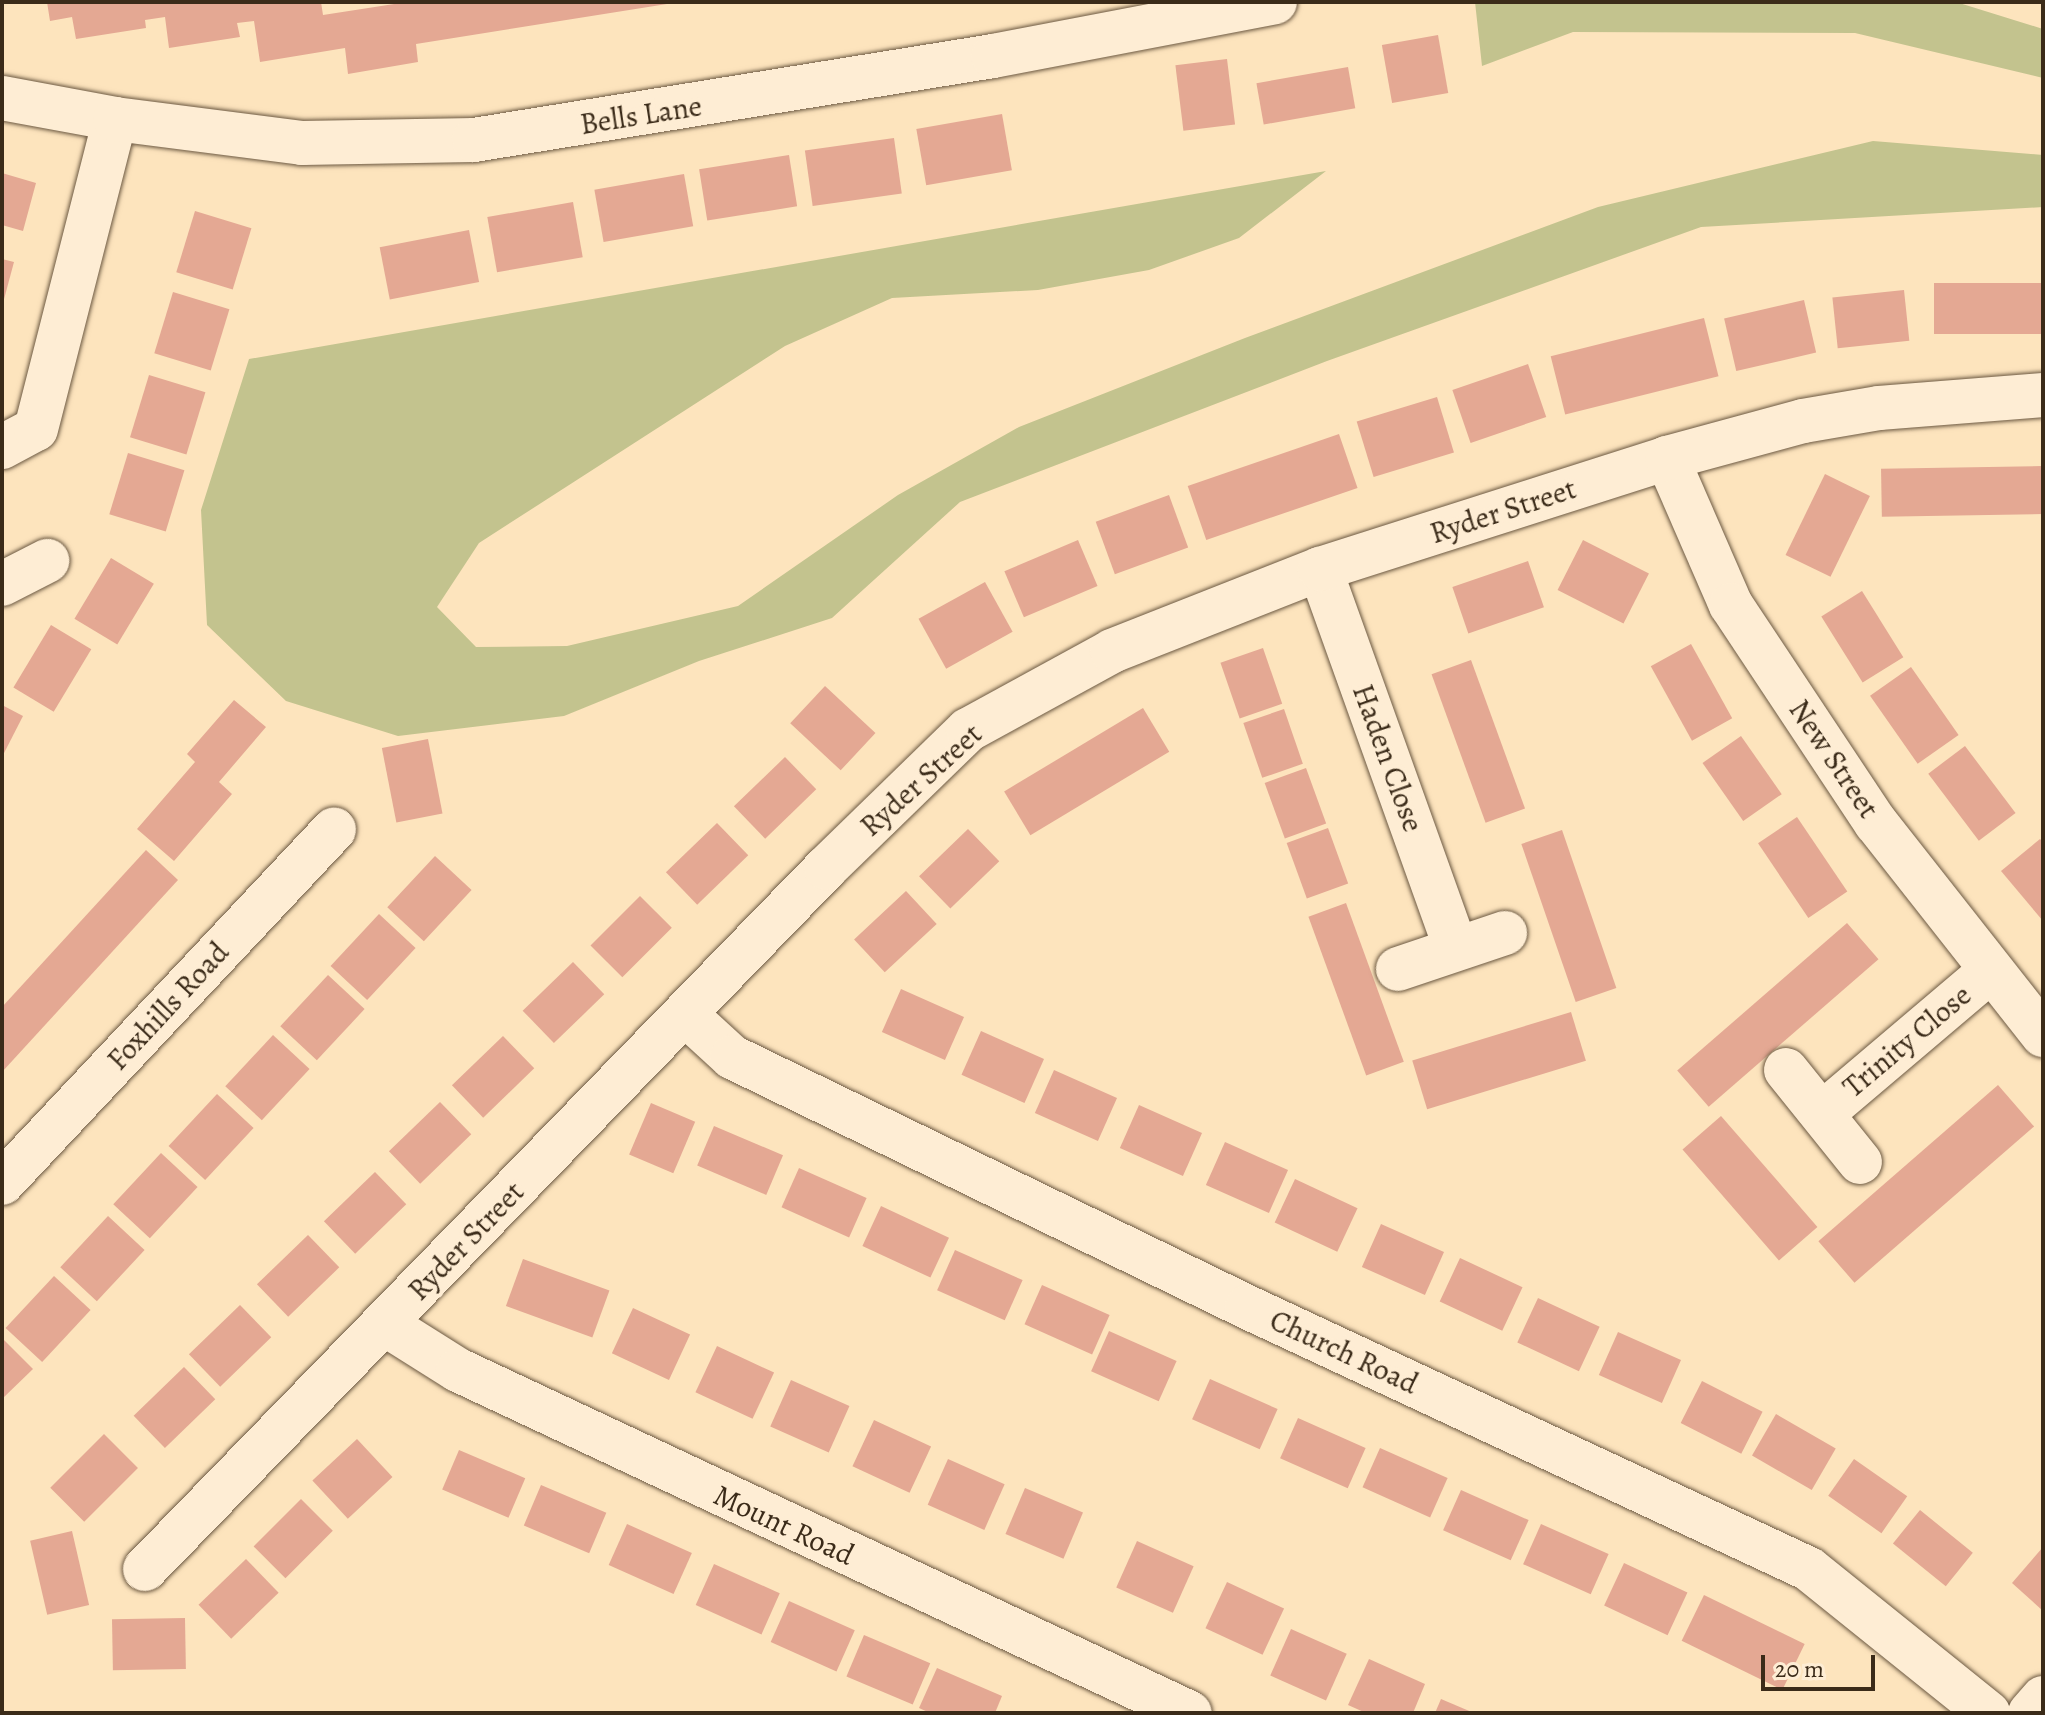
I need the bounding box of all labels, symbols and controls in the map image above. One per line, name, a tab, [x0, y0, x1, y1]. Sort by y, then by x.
street label: Bells Lane	[578, 88, 704, 142]
street label: Ryder Street	[1425, 470, 1581, 552]
street label: Haden Close	[1345, 679, 1431, 837]
street label: New Street	[1781, 693, 1887, 825]
street label: Ryder Street	[853, 716, 989, 844]
street label: Foxhills Road	[100, 934, 236, 1078]
street label: Trinity Close	[1836, 977, 1978, 1105]
street label: Ryder Street	[400, 1174, 532, 1308]
street label: Church Road	[1264, 1302, 1424, 1402]
street label: Mount Road	[708, 1477, 860, 1573]
scale bar	[1765, 1639, 1879, 1689]
text: 20 m	[1775, 1653, 1824, 1685]

